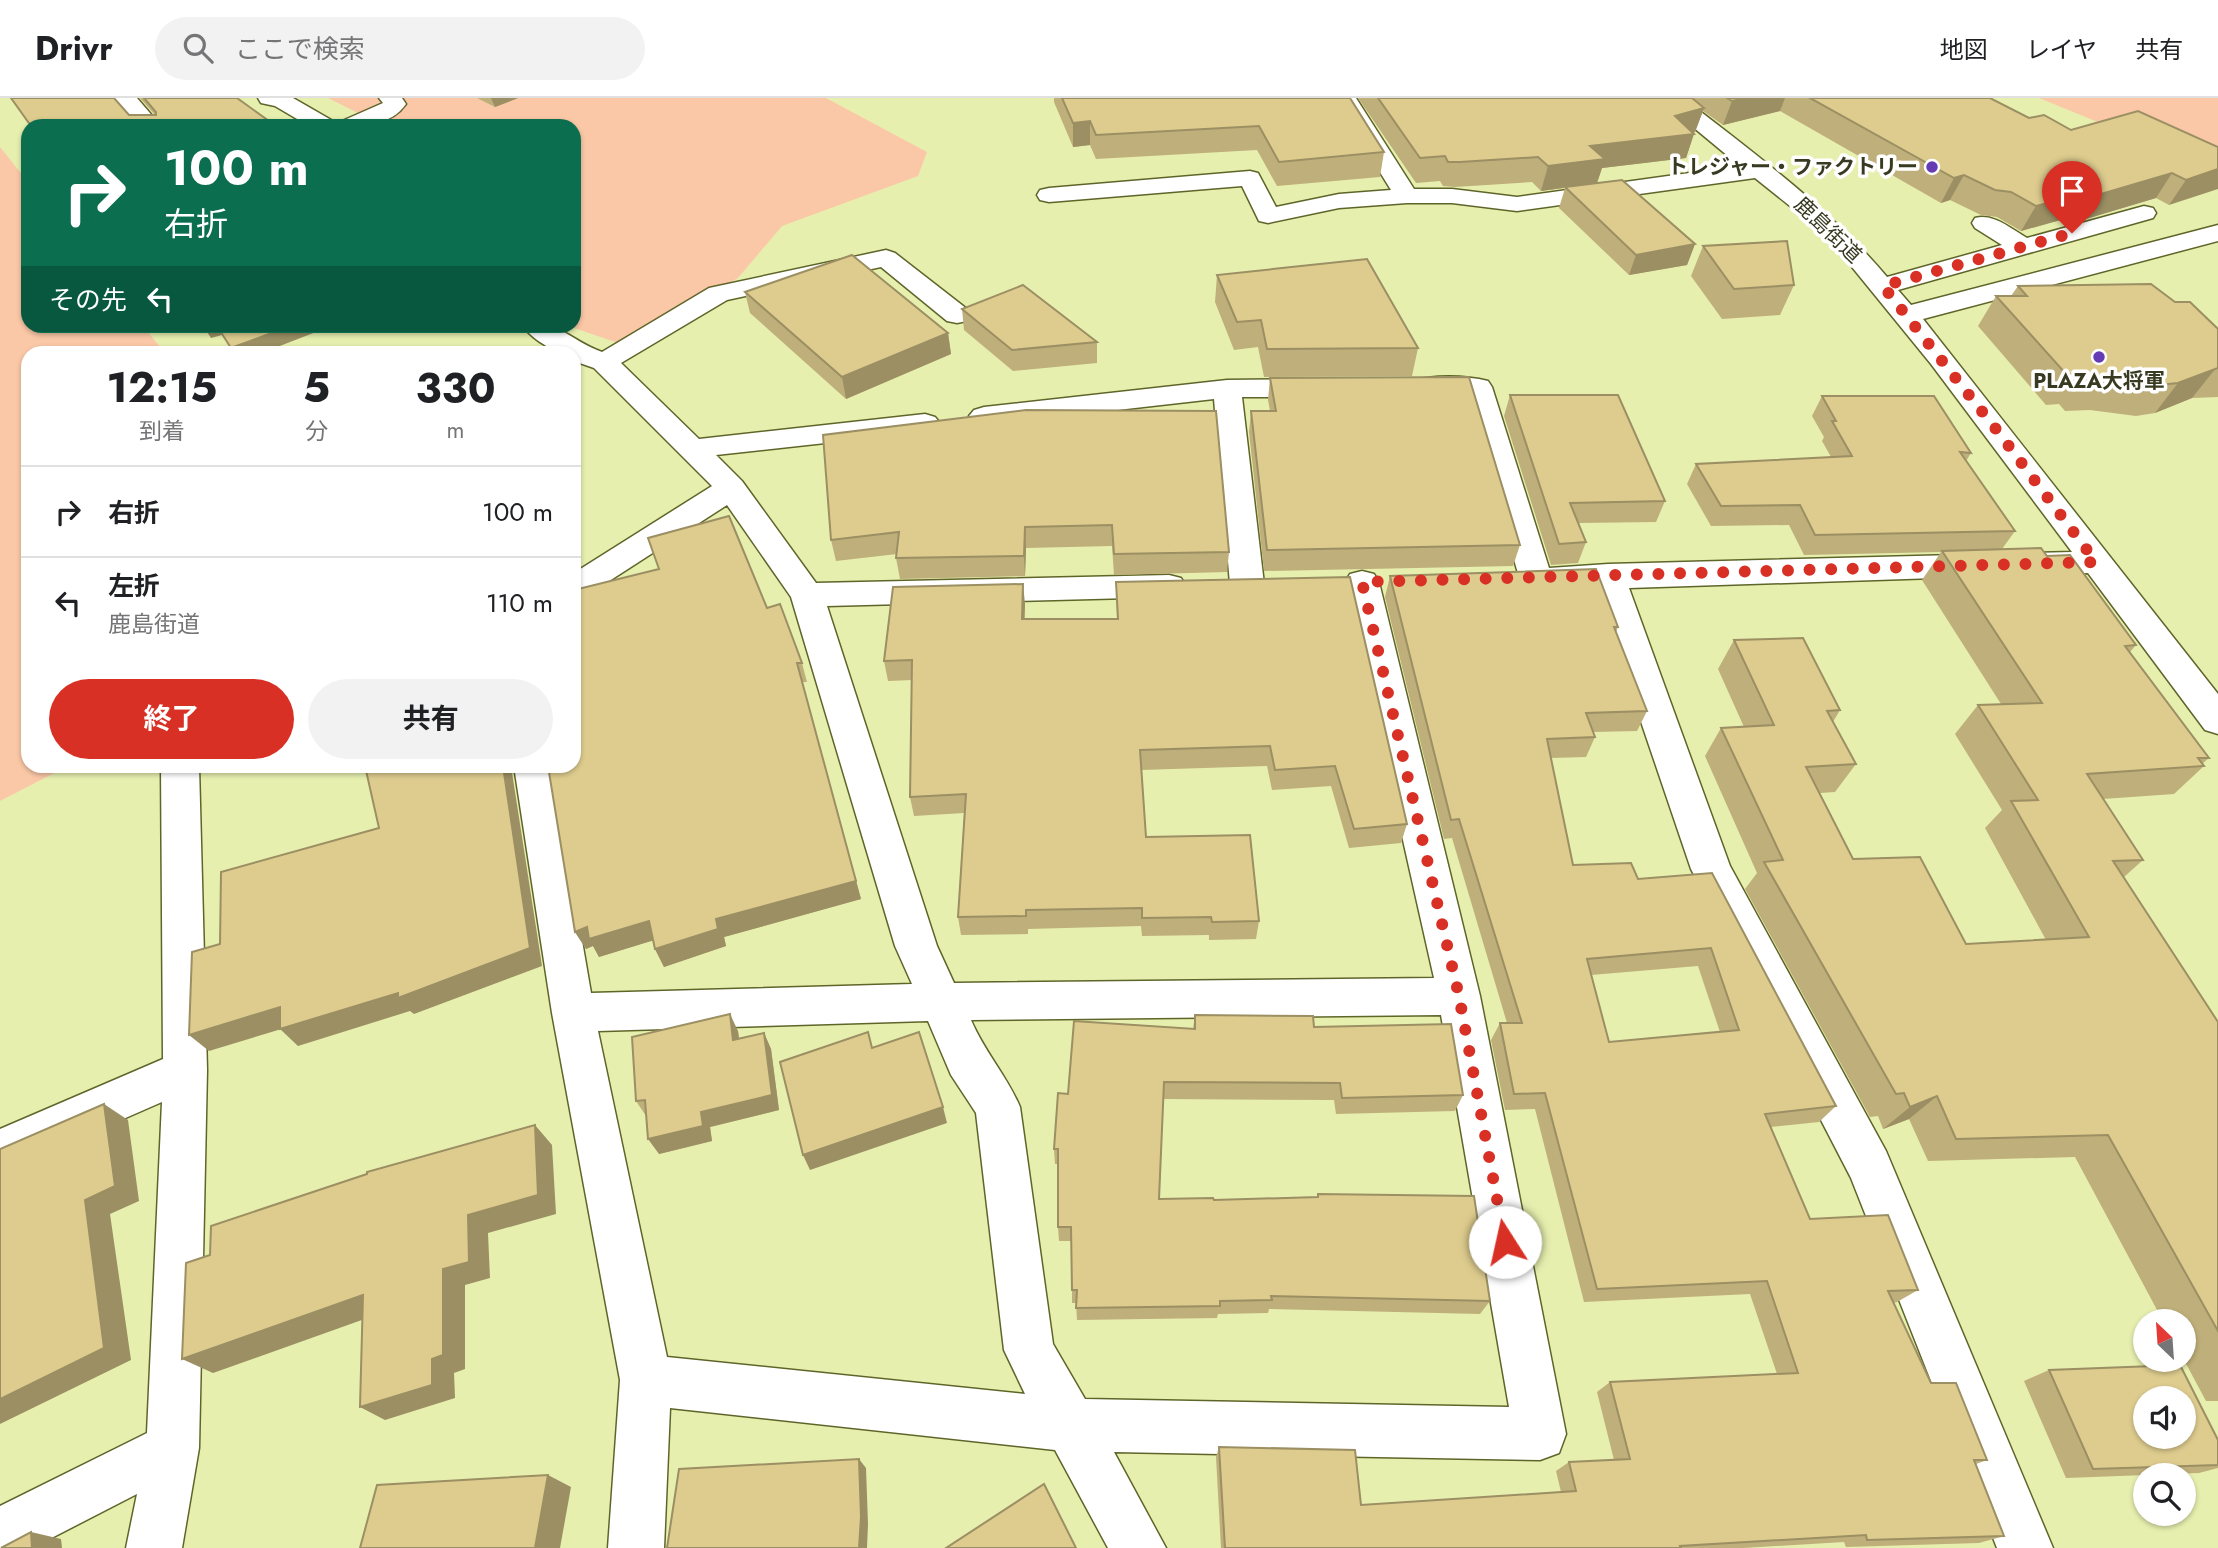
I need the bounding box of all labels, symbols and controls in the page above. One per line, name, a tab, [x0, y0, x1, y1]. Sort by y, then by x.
search box	[155, 17, 645, 80]
text: Drivr	[35, 25, 113, 72]
icon: search	[179, 29, 217, 67]
text: ここで検索	[235, 30, 365, 68]
text: 地図	[1940, 32, 1988, 67]
text: レイヤ	[2026, 32, 2097, 67]
text: 共有	[2135, 32, 2183, 67]
text: 100 m	[164, 133, 309, 203]
icon: right	[49, 147, 140, 238]
place label: トレジャー・ファクトリー	[1667, 152, 1918, 182]
marker: トレジャー・ファクトリー	[1924, 159, 1940, 175]
pin	[2042, 161, 2102, 233]
icon: arrive	[2053, 172, 2091, 210]
street label: 鹿島街道	[1787, 190, 1869, 270]
text: 右折	[164, 201, 228, 247]
icon: left	[141, 280, 179, 318]
text: その先	[49, 281, 127, 319]
marker: PLAZA大将軍	[2091, 349, 2107, 365]
text: 12:15	[107, 357, 217, 418]
text: 5	[303, 357, 330, 418]
text: 330	[416, 358, 496, 419]
place label: PLAZA大将軍	[2033, 366, 2165, 396]
text: m	[447, 413, 464, 447]
text: 到着	[139, 414, 185, 448]
text: 分	[305, 414, 328, 448]
icon: right	[49, 493, 87, 531]
text: 100 m	[482, 493, 553, 531]
text: 右折	[108, 494, 160, 532]
text: 左折	[108, 567, 160, 605]
icon: left	[49, 584, 87, 622]
text: 110 m	[486, 584, 553, 622]
text: 鹿島街道	[108, 607, 200, 641]
button: 終了	[49, 679, 294, 759]
button: 共有	[308, 679, 553, 759]
position arrow	[1468, 1205, 1542, 1279]
north arrow	[2133, 1309, 2196, 1372]
map controls	[2133, 1309, 2196, 1526]
button: sound	[2133, 1386, 2196, 1449]
button: search	[2133, 1463, 2196, 1526]

